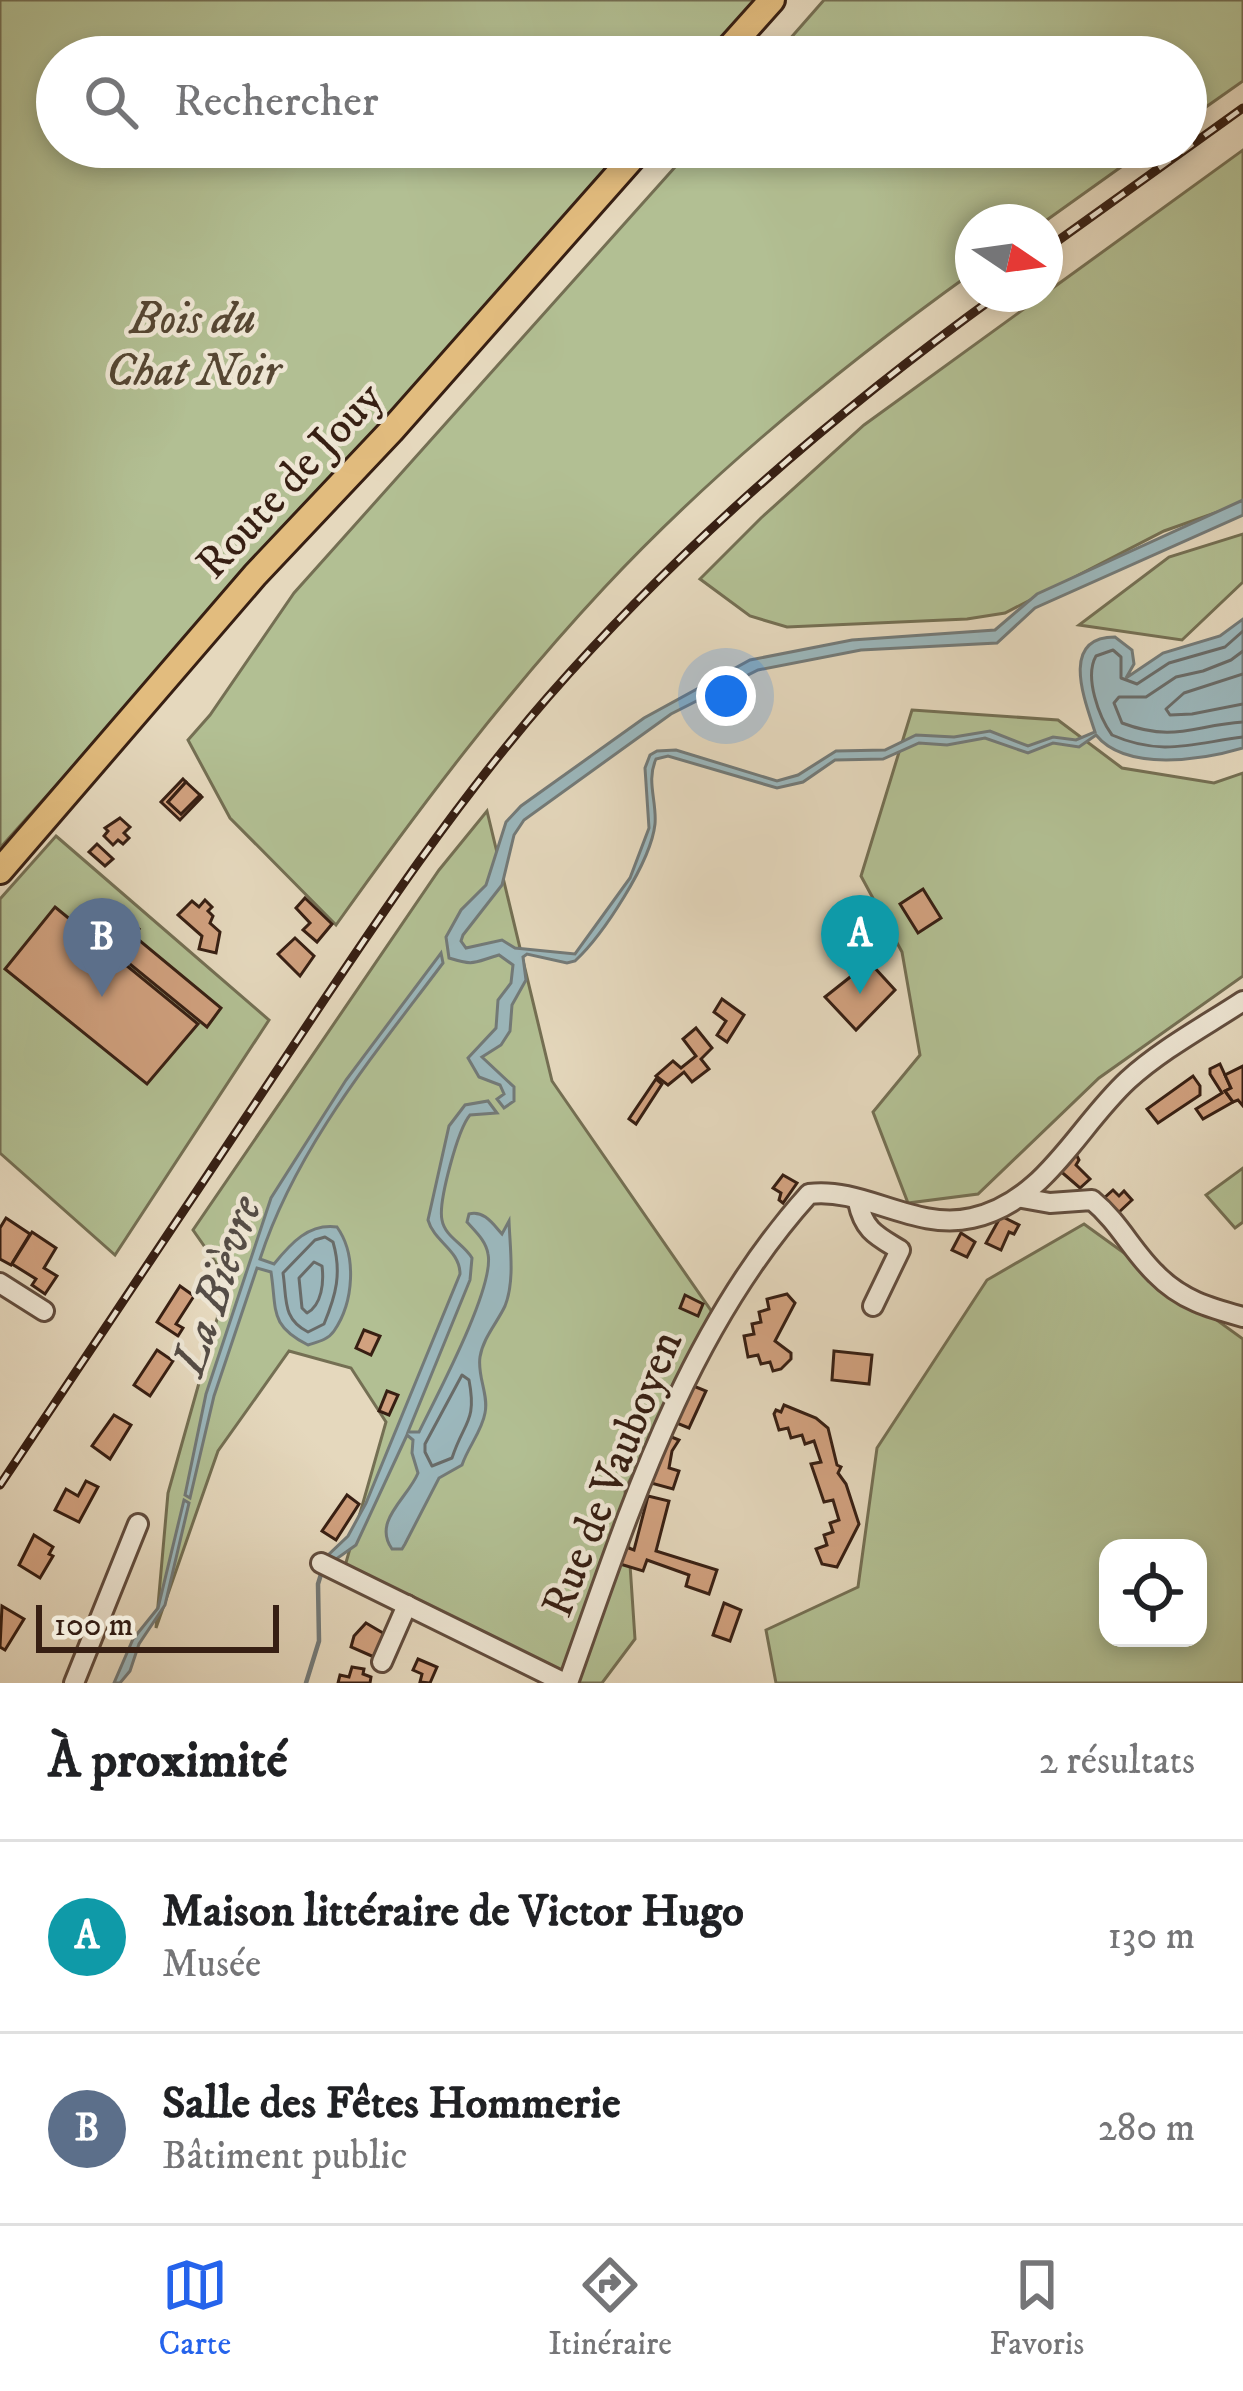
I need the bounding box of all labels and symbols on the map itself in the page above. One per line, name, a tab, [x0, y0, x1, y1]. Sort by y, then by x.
north arrow	[955, 204, 1063, 312]
park label: Bois du Chat Noir	[106, 292, 283, 400]
street label: Route de Jouy	[185, 370, 396, 591]
your location	[696, 666, 756, 726]
pin: A	[821, 895, 899, 994]
pin: B	[63, 898, 141, 997]
water label: La Bièvre	[158, 1187, 277, 1386]
street label: Rue de Vauboyen	[530, 1323, 696, 1625]
scale bar	[36, 1599, 279, 1652]

